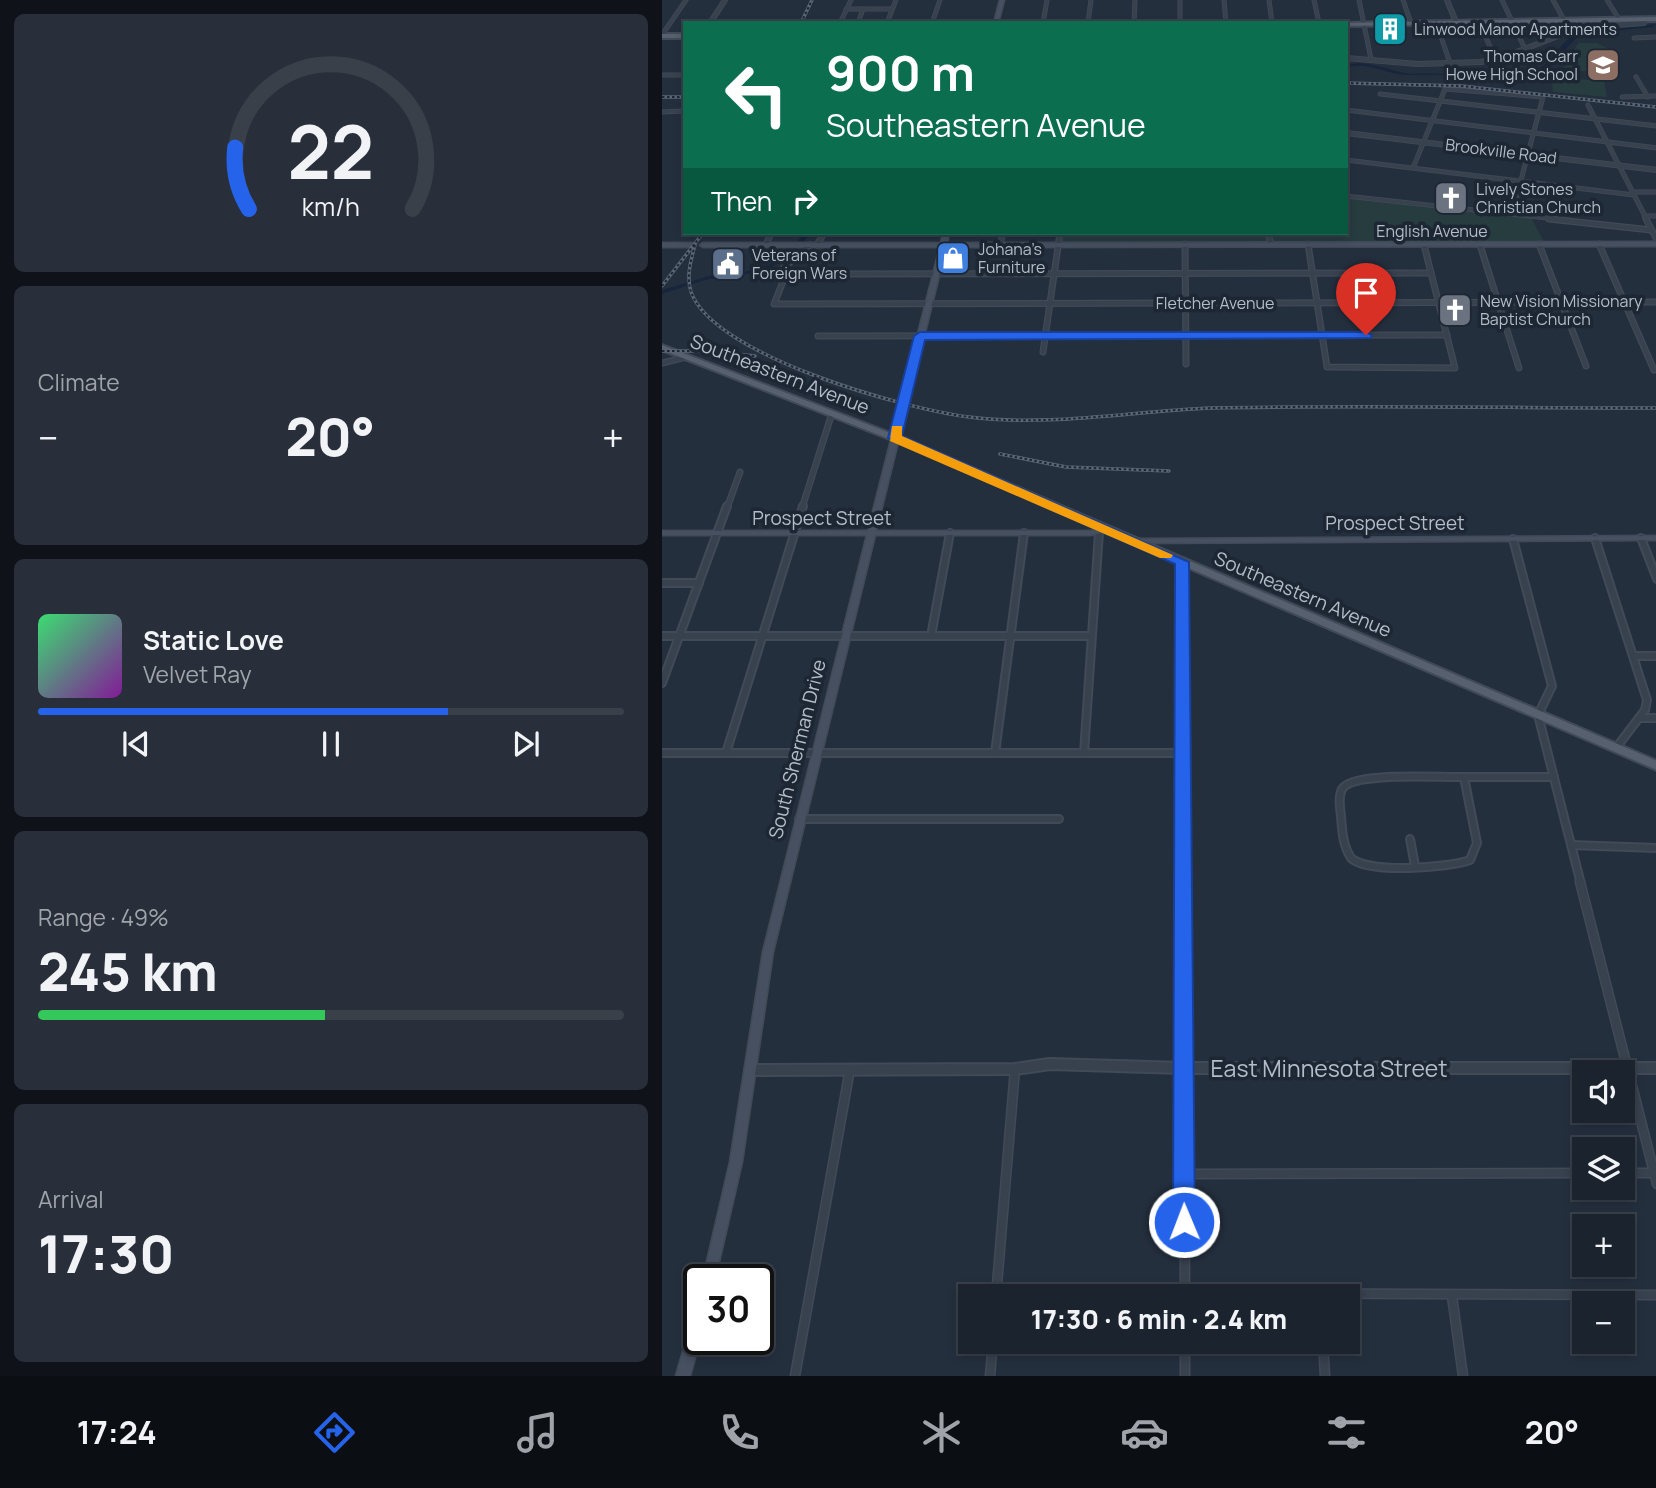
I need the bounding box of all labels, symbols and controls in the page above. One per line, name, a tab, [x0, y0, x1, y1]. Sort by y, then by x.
building icon: Linwood Manor Apartments	[1371, 10, 1409, 48]
place label: Linwood Manor Apartments	[1414, 18, 1617, 40]
text: 900 m	[826, 39, 975, 106]
place label: Thomas Carr Howe High School	[1446, 45, 1578, 85]
school or university icon: Thomas Carr Howe High School	[1584, 46, 1622, 84]
icon: left	[711, 49, 802, 140]
text: 22	[288, 102, 374, 202]
text: Southeastern Avenue	[826, 103, 1146, 147]
street label: Brookville Road	[1444, 133, 1558, 169]
place label: Lively Stones Christian Church	[1476, 178, 1601, 218]
church icon: Lively Stones Christian Church	[1432, 179, 1470, 217]
icon: right	[786, 182, 824, 220]
text: Then	[711, 183, 772, 219]
text: km/h	[302, 189, 360, 224]
street label: English Avenue	[1376, 220, 1488, 242]
place label: Johana’s Furniture	[978, 238, 1045, 278]
shop icon: Johana’s Furniture	[934, 239, 972, 277]
place label: Veterans of Foreign Wars	[752, 244, 847, 284]
public building icon: Veterans of Foreign Wars	[709, 245, 747, 283]
pin	[1336, 263, 1396, 335]
icon: arrive	[1347, 274, 1385, 312]
place label: New Vision Missionary Baptist Church	[1480, 290, 1643, 330]
church icon: New Vision Missionary Baptist Church	[1436, 291, 1474, 329]
street label: Fletcher Avenue	[1156, 292, 1274, 314]
street label: Southeastern Avenue	[687, 328, 873, 420]
text: Climate	[38, 366, 120, 398]
text: 20°	[285, 401, 375, 472]
text: −	[38, 411, 59, 463]
text: +	[602, 411, 624, 463]
street label: Prospect Street	[752, 505, 892, 531]
street label: Prospect Street	[1325, 510, 1465, 536]
street label: Southeastern Avenue	[1211, 545, 1395, 643]
text: Static Love	[143, 622, 284, 658]
street label: South Sherman Drive	[762, 657, 832, 841]
text: Velvet Ray	[143, 658, 252, 690]
icon: previous	[117, 725, 155, 763]
icon: pause	[312, 725, 350, 763]
icon: next	[507, 725, 545, 763]
text: Range · 49%	[38, 901, 169, 933]
text: 245 km	[38, 936, 218, 1007]
street label: East Minnesota Street	[1211, 1052, 1447, 1084]
map controls	[1572, 1060, 1635, 1354]
button: sound	[1572, 1060, 1635, 1123]
button: layers	[1572, 1137, 1635, 1200]
text: Arrival	[38, 1183, 104, 1215]
position arrow	[1147, 1185, 1221, 1259]
button: +	[1572, 1214, 1635, 1277]
text: 17:30	[38, 1218, 174, 1289]
speed limit sign: 30	[683, 1264, 774, 1355]
button: −	[1572, 1291, 1635, 1354]
text: 17:30 · 6 min · 2.4 km	[1031, 1301, 1287, 1337]
icon: directions	[310, 1408, 359, 1457]
icon: music	[513, 1408, 562, 1457]
icon: phone	[715, 1408, 764, 1457]
icon: climate	[917, 1408, 966, 1457]
icon: car	[1120, 1408, 1169, 1457]
icon: filters	[1322, 1408, 1371, 1457]
text: 17:24	[77, 1410, 157, 1454]
text: 20°	[1525, 1410, 1579, 1454]

